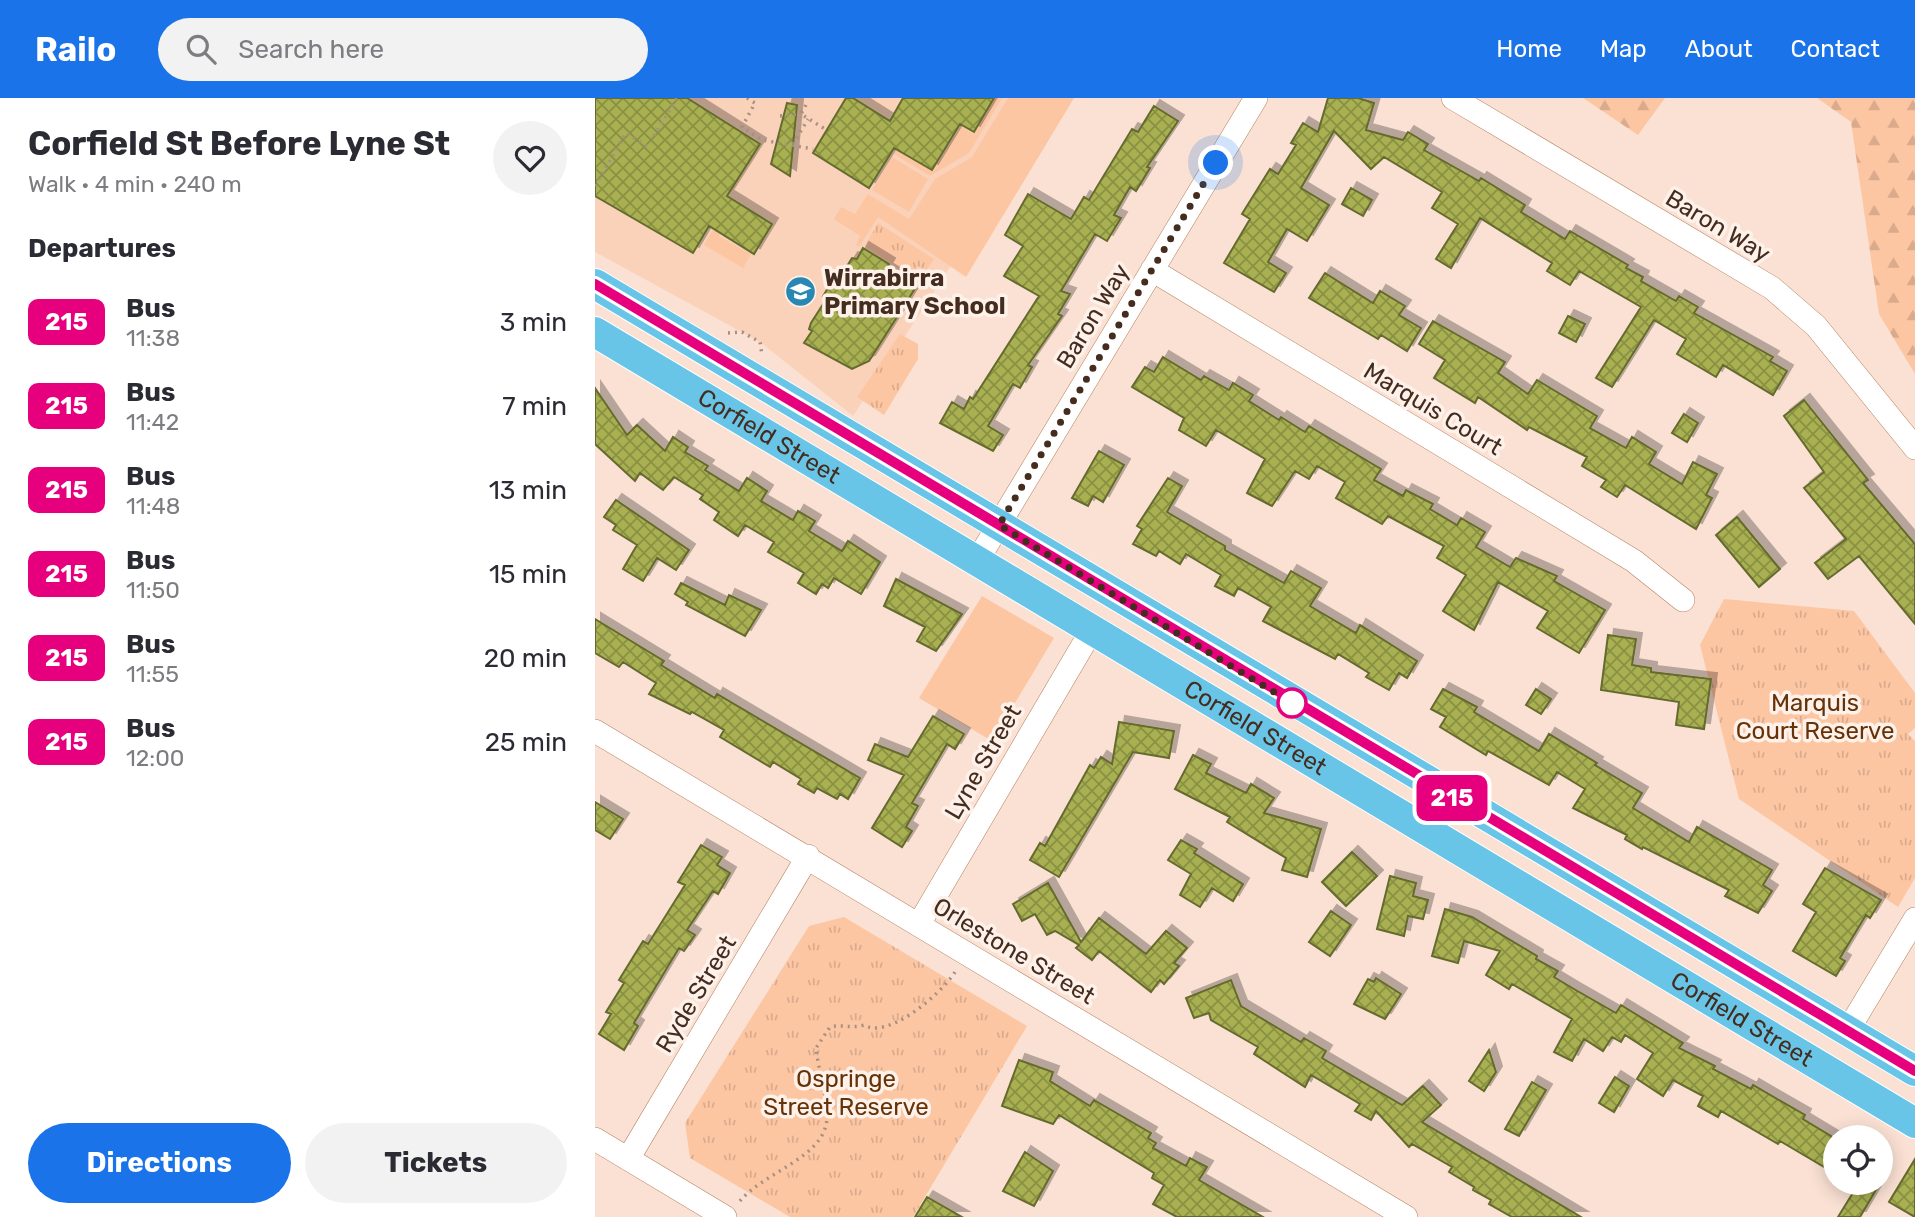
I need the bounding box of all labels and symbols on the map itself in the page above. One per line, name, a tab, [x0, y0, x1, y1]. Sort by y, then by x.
your location	[1198, 145, 1233, 180]
street label: Baron Way	[1661, 184, 1775, 268]
street label: Baron Way	[1051, 259, 1135, 373]
place label: Wirrabirra Primary School	[824, 264, 1006, 320]
school or university icon: Wirrabirra Primary School	[784, 275, 818, 309]
street label: Marquis Court	[1359, 357, 1507, 461]
street label: Corfield Street	[693, 383, 845, 490]
street label: Corfield Street	[1179, 674, 1332, 781]
unlabelled marker	[1277, 688, 1307, 718]
park label: Marquis Court Reserve	[1736, 689, 1894, 745]
street label: Lyne Street	[939, 700, 1027, 824]
line badge: 215	[1412, 775, 1492, 821]
street label: Orlestone Street	[928, 892, 1100, 1010]
street label: Ryde Street	[650, 930, 742, 1058]
street label: Corfield Street	[1666, 966, 1818, 1073]
park label: Ospringe Street Reserve	[763, 1065, 929, 1121]

